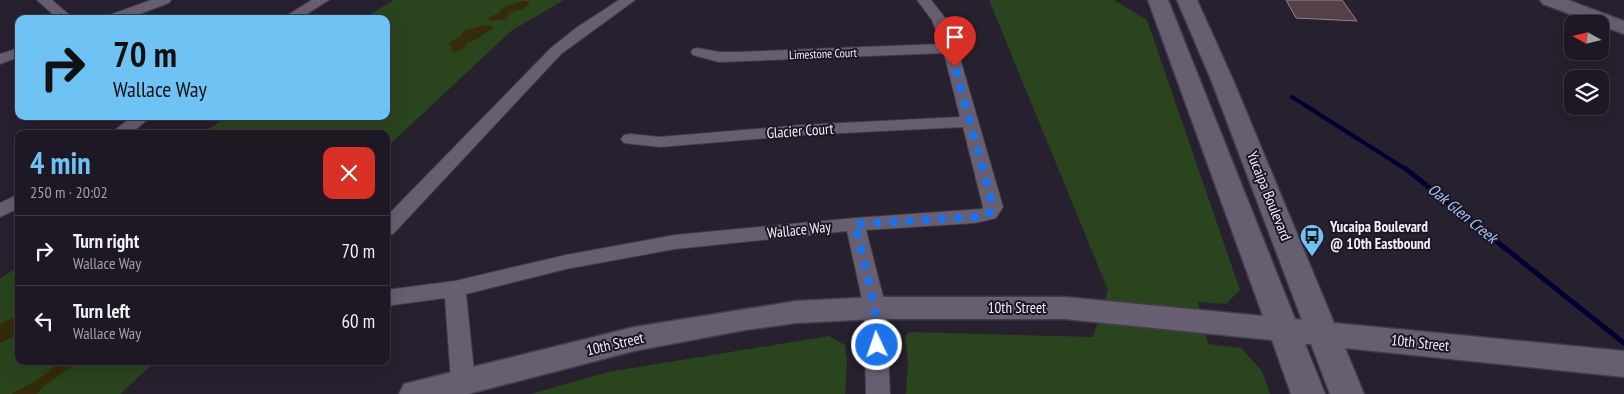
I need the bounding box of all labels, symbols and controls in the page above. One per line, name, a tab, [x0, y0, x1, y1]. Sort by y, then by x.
north arrow	[1564, 15, 1609, 60]
map controls	[1564, 15, 1609, 115]
pin	[934, 16, 976, 67]
icon: arrive	[941, 23, 969, 51]
text: 70 m	[113, 31, 177, 77]
icon: right	[30, 35, 95, 100]
street label: Limestone Court	[789, 45, 858, 62]
button: layers	[1564, 70, 1609, 115]
text: Wallace Way	[113, 75, 207, 103]
street label: Glacier Court	[766, 119, 834, 142]
text: 4 min	[30, 143, 91, 182]
button: close	[323, 147, 375, 199]
street label: Yucaipa Boulevard	[1243, 148, 1296, 243]
water label: Oak Glen Creek	[1424, 179, 1503, 248]
text: 250 m · 20:02	[30, 182, 108, 202]
street label: Wallace Way	[766, 217, 832, 242]
place label: Yucaipa Boulevard @ 10th Eastbound	[1329, 217, 1431, 253]
bus stop icon: Yucaipa Boulevard @ 10th Eastbound	[1299, 223, 1325, 257]
text: Turn right	[73, 229, 139, 253]
icon: right	[30, 237, 58, 265]
text: 70 m	[342, 239, 375, 263]
text: Wallace Way	[73, 253, 141, 273]
street label: 10th Street	[988, 298, 1046, 317]
text: Turn left	[73, 299, 130, 323]
icon: left	[30, 307, 58, 335]
text: 60 m	[342, 309, 375, 333]
position arrow	[850, 318, 902, 370]
text: Wallace Way	[73, 323, 141, 343]
street label: 10th Street	[584, 328, 646, 359]
street label: 10th Street	[1390, 330, 1450, 355]

